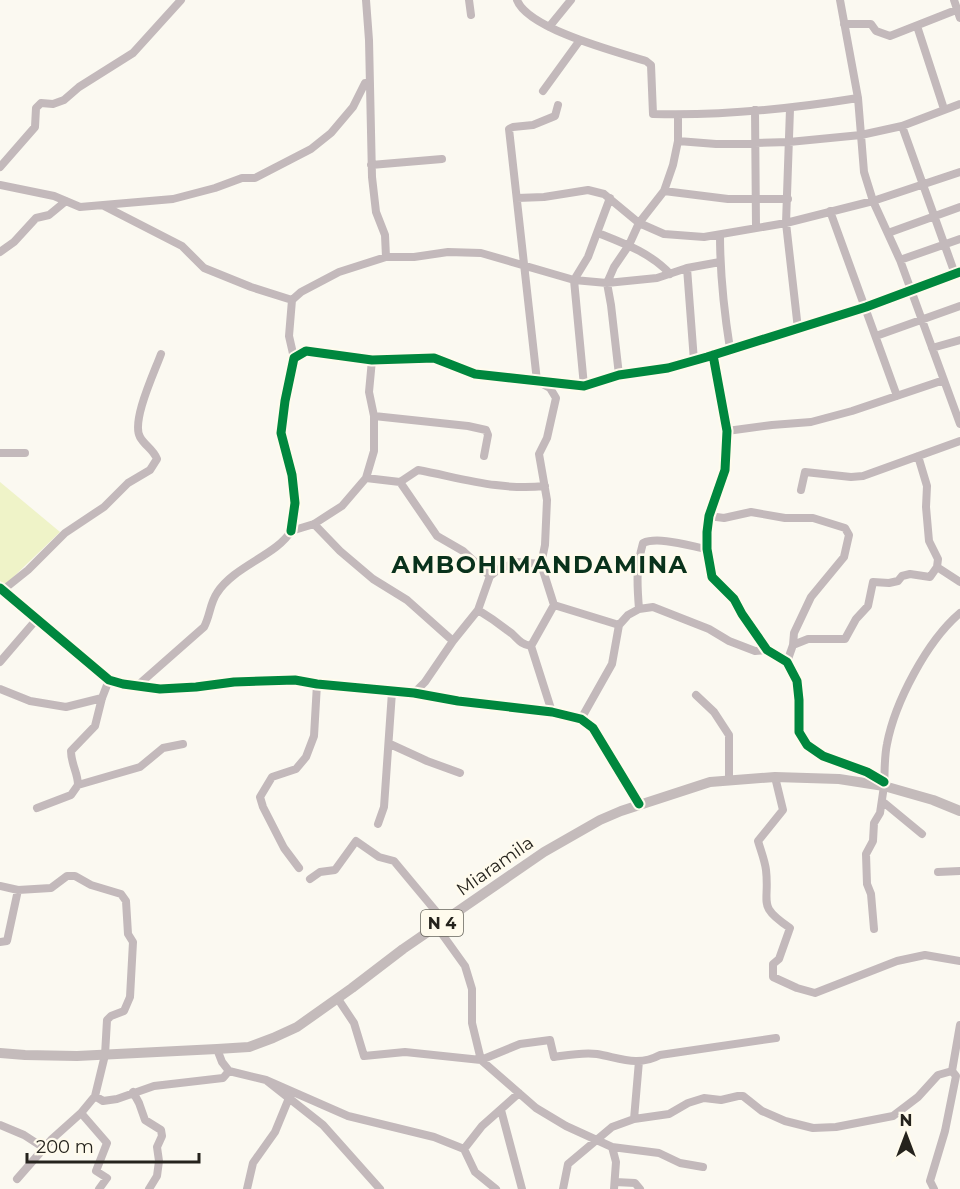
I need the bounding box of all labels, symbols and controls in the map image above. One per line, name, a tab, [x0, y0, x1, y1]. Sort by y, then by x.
district label: AMBOHIMANDAMINA	[391, 550, 688, 579]
street label: Miaramila	[452, 831, 538, 901]
road number: N 4	[421, 910, 463, 936]
north arrow	[876, 1105, 936, 1165]
text: N	[900, 1111, 912, 1130]
scale bar	[27, 1126, 200, 1164]
text: 200 m	[36, 1136, 94, 1158]

